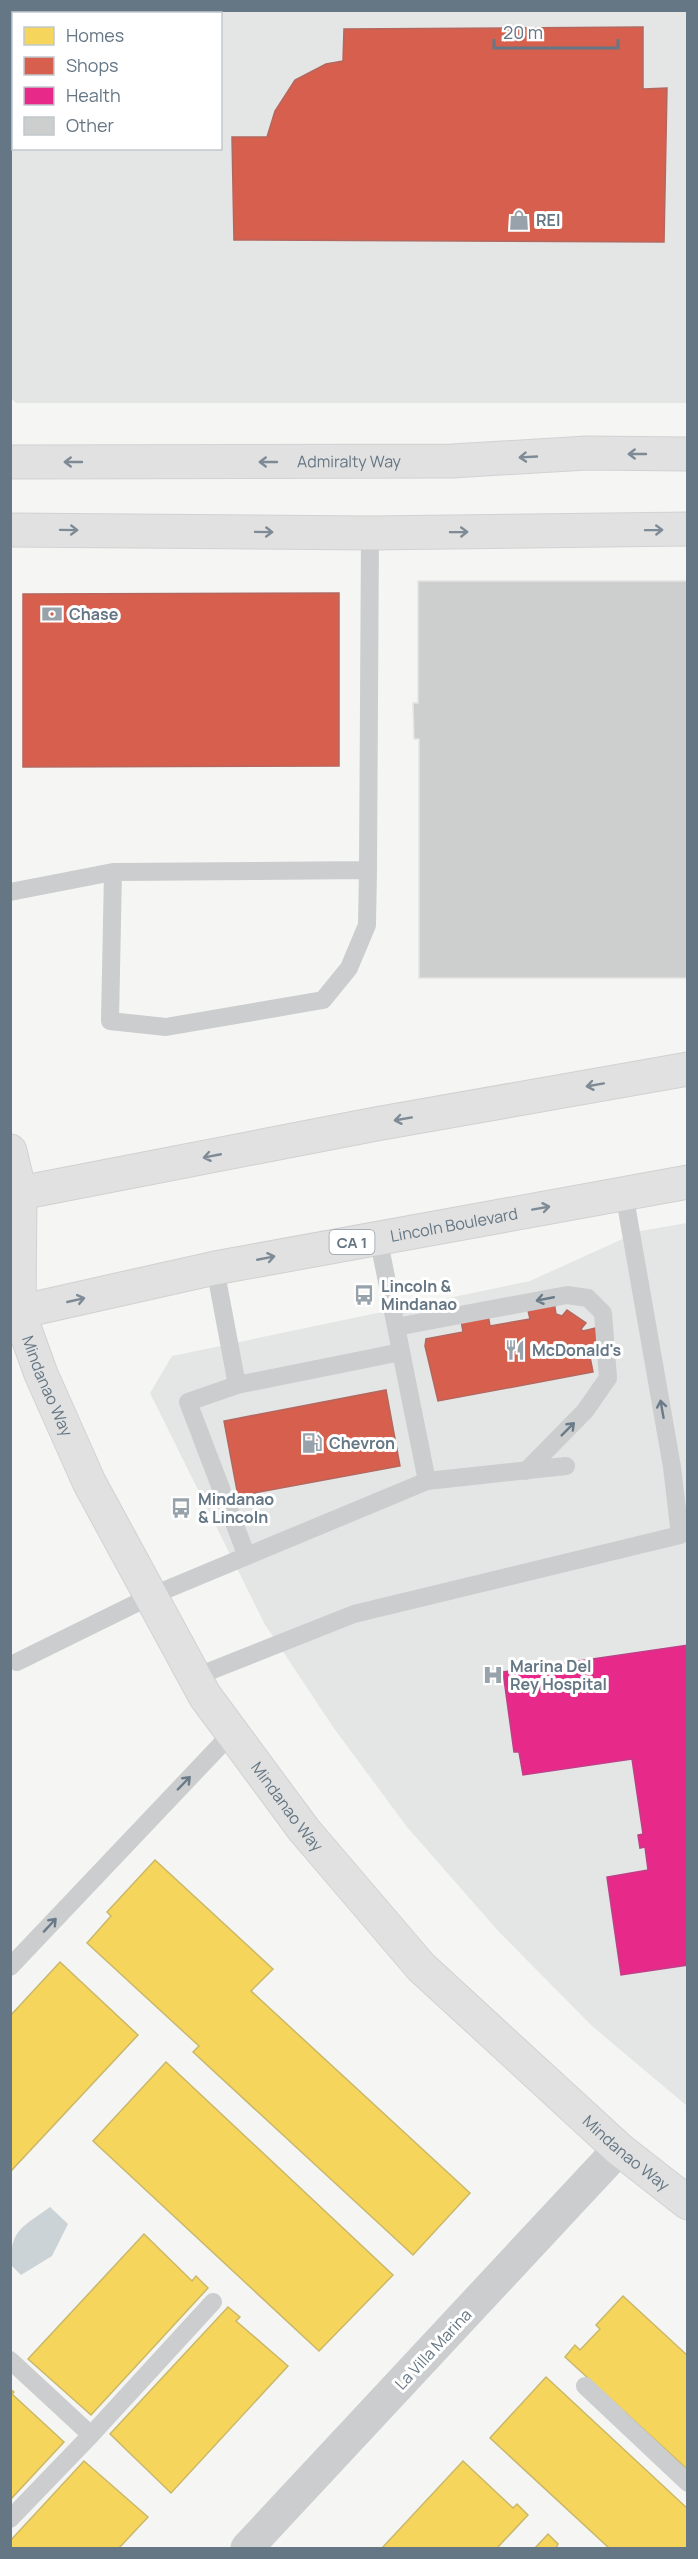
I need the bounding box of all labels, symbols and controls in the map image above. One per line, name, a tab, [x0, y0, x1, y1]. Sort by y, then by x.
legend	[12, 12, 222, 150]
scale bar	[494, 12, 618, 50]
text: 20 m	[503, 20, 543, 44]
text: Homes	[66, 23, 124, 47]
text: Shops	[66, 53, 118, 77]
text: Health	[66, 83, 121, 107]
text: Other	[66, 113, 114, 137]
shop icon: REI	[507, 208, 531, 232]
place label: REI	[536, 209, 560, 231]
one-way arrow	[628, 448, 648, 460]
street label: Admiralty Way	[297, 450, 402, 472]
one-way arrow	[519, 452, 539, 463]
one-way arrow	[63, 456, 83, 468]
one-way arrow	[258, 456, 278, 468]
one-way arrow	[58, 524, 78, 536]
one-way arrow	[643, 524, 663, 536]
one-way arrow	[253, 526, 273, 538]
one-way arrow	[448, 526, 468, 538]
bank icon: Chase	[40, 602, 64, 626]
place label: Chase	[69, 603, 119, 625]
one-way arrow	[586, 1080, 606, 1091]
one-way arrow	[394, 1114, 414, 1125]
one-way arrow	[202, 1151, 222, 1162]
street label: Lincoln Boulevard	[388, 1202, 519, 1247]
one-way arrow	[531, 1202, 550, 1213]
road number: CA 1	[330, 1230, 374, 1254]
one-way arrow	[256, 1252, 276, 1263]
place label: Lincoln & Mindanao	[381, 1275, 457, 1315]
bus stop icon: Lincoln & Mindanao	[352, 1283, 376, 1307]
one-way arrow	[66, 1294, 85, 1305]
one-way arrow	[536, 1294, 556, 1305]
street label: Mindanao Way	[17, 1332, 78, 1440]
restaurant icon: McDonald's	[503, 1338, 527, 1362]
place label: McDonald's	[532, 1339, 621, 1361]
one-way arrow	[656, 1400, 667, 1419]
one-way arrow	[560, 1422, 575, 1437]
fuel station icon: Chevron	[300, 1431, 324, 1455]
place label: Chevron	[329, 1432, 395, 1454]
place label: Mindanao & Lincoln	[198, 1488, 274, 1528]
bus stop icon: Mindanao & Lincoln	[169, 1496, 193, 1520]
place label: Marina Del Rey Hospital	[510, 1655, 607, 1695]
hospital icon: Marina Del Rey Hospital	[481, 1663, 505, 1687]
street label: Mindanao Way	[246, 1757, 329, 1856]
one-way arrow	[177, 1775, 191, 1790]
one-way arrow	[43, 1917, 58, 1932]
street label: Mindanao Way	[578, 2110, 675, 2196]
street label: La Villa Marina	[390, 2304, 476, 2394]

